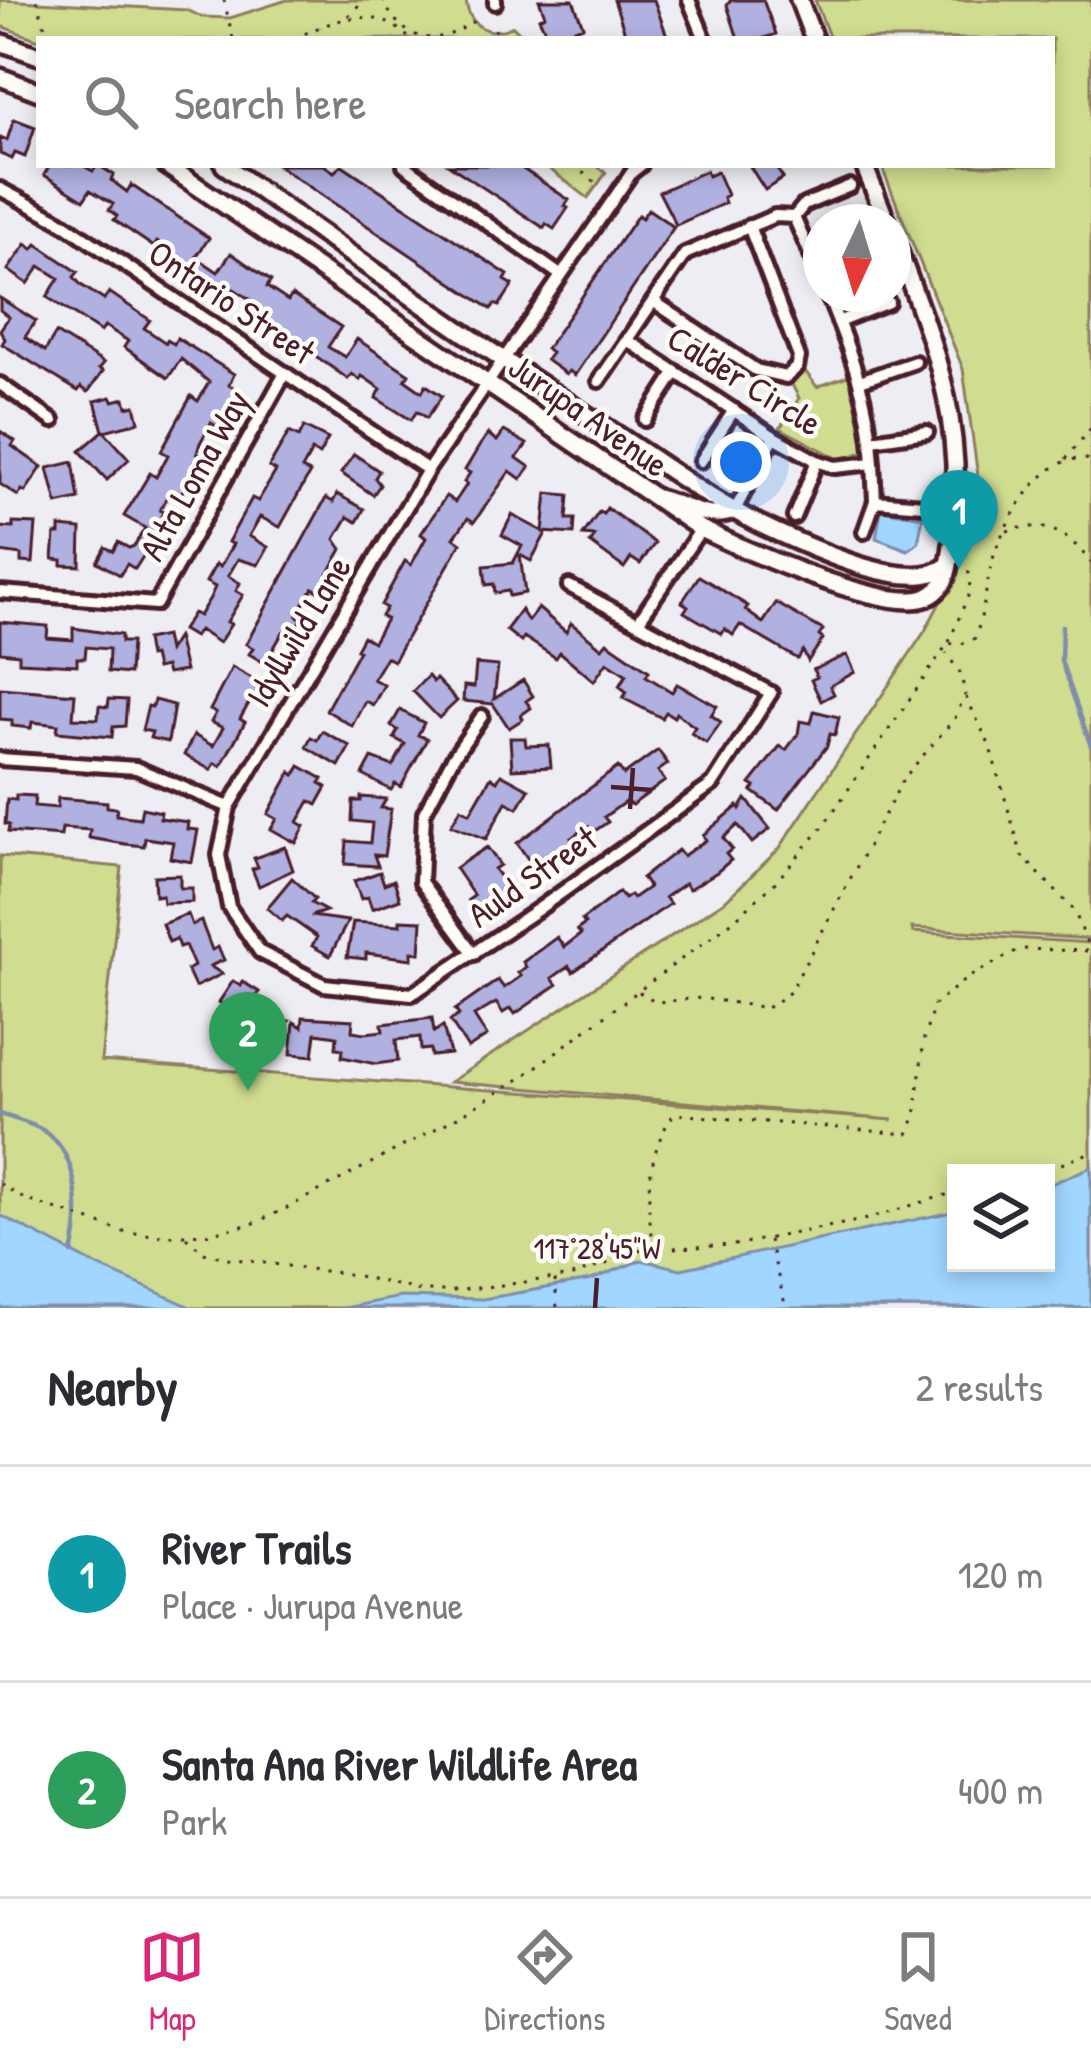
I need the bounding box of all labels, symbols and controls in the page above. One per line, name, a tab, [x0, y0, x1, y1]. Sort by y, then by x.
search box	[36, 36, 1055, 168]
icon: search	[78, 69, 144, 135]
text: Search here	[174, 72, 366, 133]
north arrow	[803, 204, 911, 312]
street label: Ontario Street	[139, 228, 326, 376]
street label: Calder Circle	[659, 313, 832, 446]
street label: Jurupa Avenue	[499, 341, 679, 488]
street label: Alta Loma Way	[127, 381, 261, 569]
your location	[711, 432, 771, 492]
pin: 1	[920, 470, 998, 569]
street label: Idyllwild Lane	[233, 546, 362, 715]
street label: Auld Street	[457, 813, 607, 938]
pin: 2	[209, 992, 287, 1091]
map controls	[947, 1164, 1055, 1272]
button: layers	[947, 1164, 1055, 1272]
text: 117°28'45"W	[533, 1228, 661, 1268]
text: Nearby	[48, 1352, 178, 1421]
text: 2 results	[916, 1360, 1043, 1413]
text: River Trails	[162, 1517, 352, 1578]
text: 1	[80, 1547, 94, 1600]
text: 120 m	[958, 1547, 1043, 1600]
text: Place · Jurupa Avenue	[162, 1578, 463, 1631]
text: Santa Ana River Wildlife Area	[162, 1733, 637, 1794]
text: 2	[78, 1763, 96, 1816]
text: 400 m	[958, 1763, 1043, 1816]
text: Park	[162, 1794, 227, 1847]
tab: Map	[139, 1924, 205, 2040]
tab: Directions	[484, 1924, 606, 2040]
tab: Saved	[884, 1924, 952, 2040]

